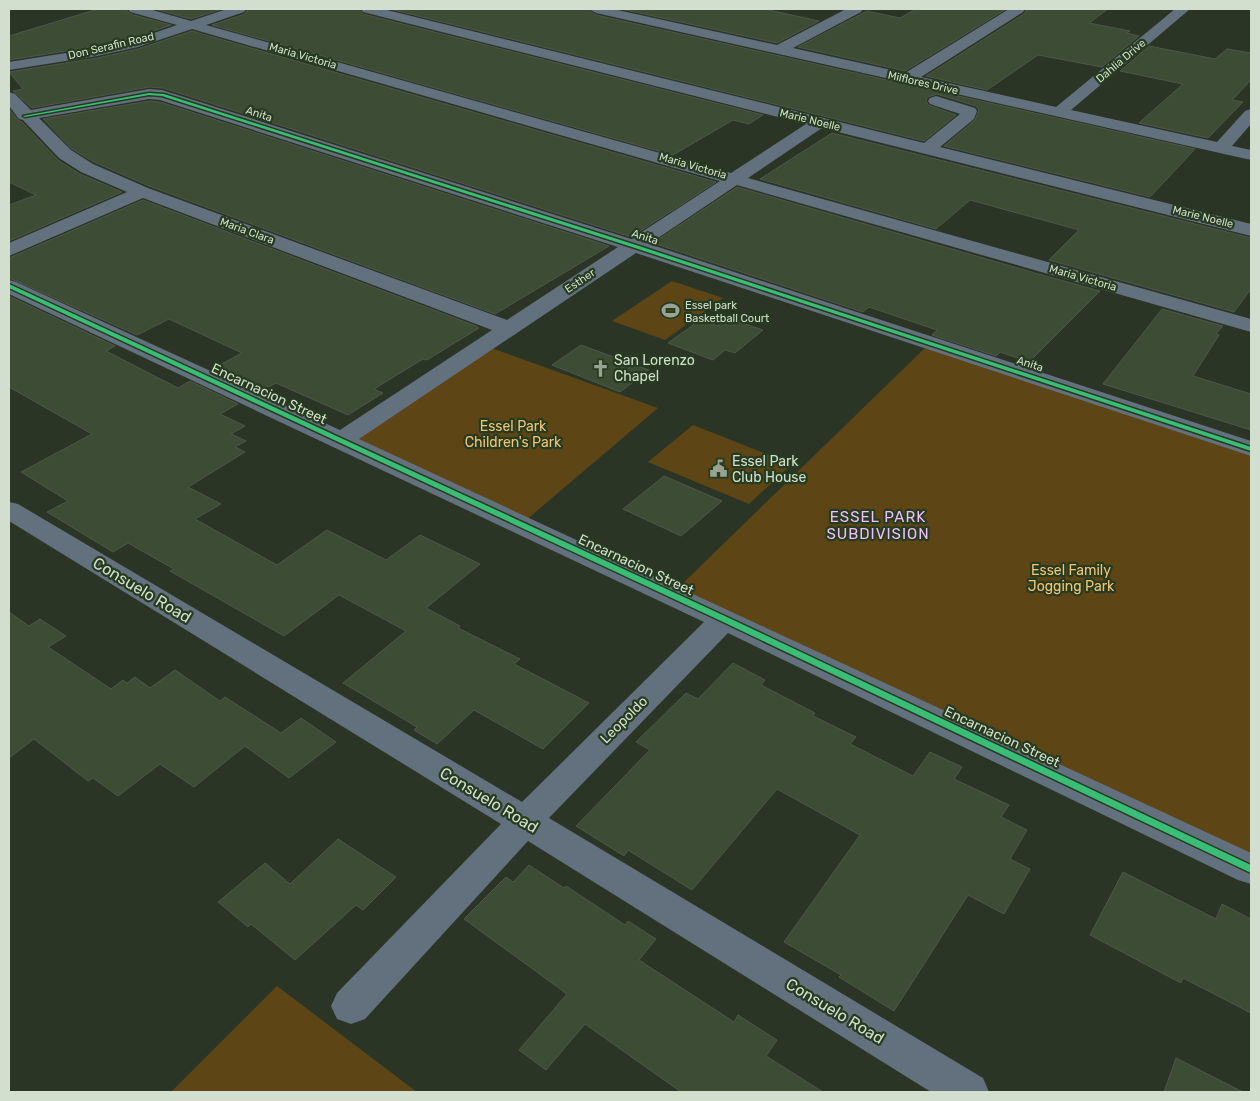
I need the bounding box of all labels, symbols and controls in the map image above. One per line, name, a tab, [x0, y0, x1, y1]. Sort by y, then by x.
street label: Don Serafin Road	[67, 30, 155, 62]
street label: Dahlia Drive	[1093, 36, 1149, 86]
street label: Maria Victoria	[268, 40, 338, 72]
street label: Milflores Drive	[886, 69, 960, 97]
street label: Anita	[244, 104, 274, 124]
street label: Marie Noelle	[778, 106, 842, 134]
street label: Maria Victoria	[658, 150, 728, 182]
street label: Marie Noelle	[1171, 203, 1235, 231]
street label: Maria Clara	[218, 215, 276, 247]
street label: Anita	[630, 227, 660, 247]
street label: Maria Victoria	[1048, 262, 1118, 294]
street label: Esther	[562, 266, 598, 296]
place label: Essel park Basketball Court	[685, 299, 770, 325]
sports icon: Essel park Basketball Court	[661, 301, 681, 321]
place label: San Lorenzo Chapel	[614, 352, 695, 385]
street label: Anita	[1015, 354, 1045, 374]
church icon: San Lorenzo Chapel	[590, 358, 610, 378]
street label: Encarnacion Street	[209, 360, 330, 428]
park label: Essel Park Children's Park	[465, 418, 562, 451]
place label: Essel Park Club House	[732, 453, 807, 486]
public building icon: Essel Park Club House	[708, 459, 728, 479]
district label: ESSEL PARK SUBDIVISION	[826, 508, 930, 543]
street label: Encarnacion Street	[576, 531, 697, 599]
street label: Consuelo Road	[89, 553, 195, 627]
park label: Essel Family Jogging Park	[1028, 562, 1115, 595]
street label: Leopoldo	[597, 693, 651, 747]
street label: Encarnacion Street	[942, 703, 1063, 771]
street label: Consuelo Road	[436, 763, 542, 837]
street label: Consuelo Road	[782, 974, 888, 1048]

